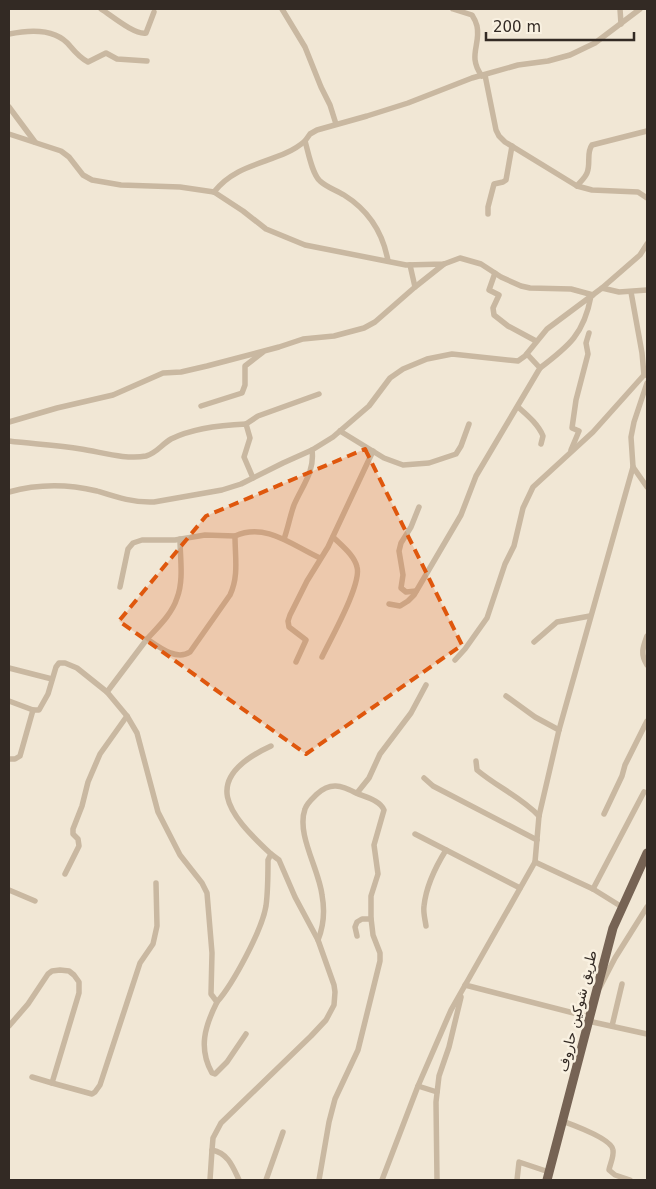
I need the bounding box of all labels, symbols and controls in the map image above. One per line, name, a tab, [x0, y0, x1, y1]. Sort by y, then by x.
scale bar	[486, 10, 634, 42]
text: 200 m	[493, 18, 541, 36]
street label: طريق شوكين حاروف	[554, 949, 601, 1074]

